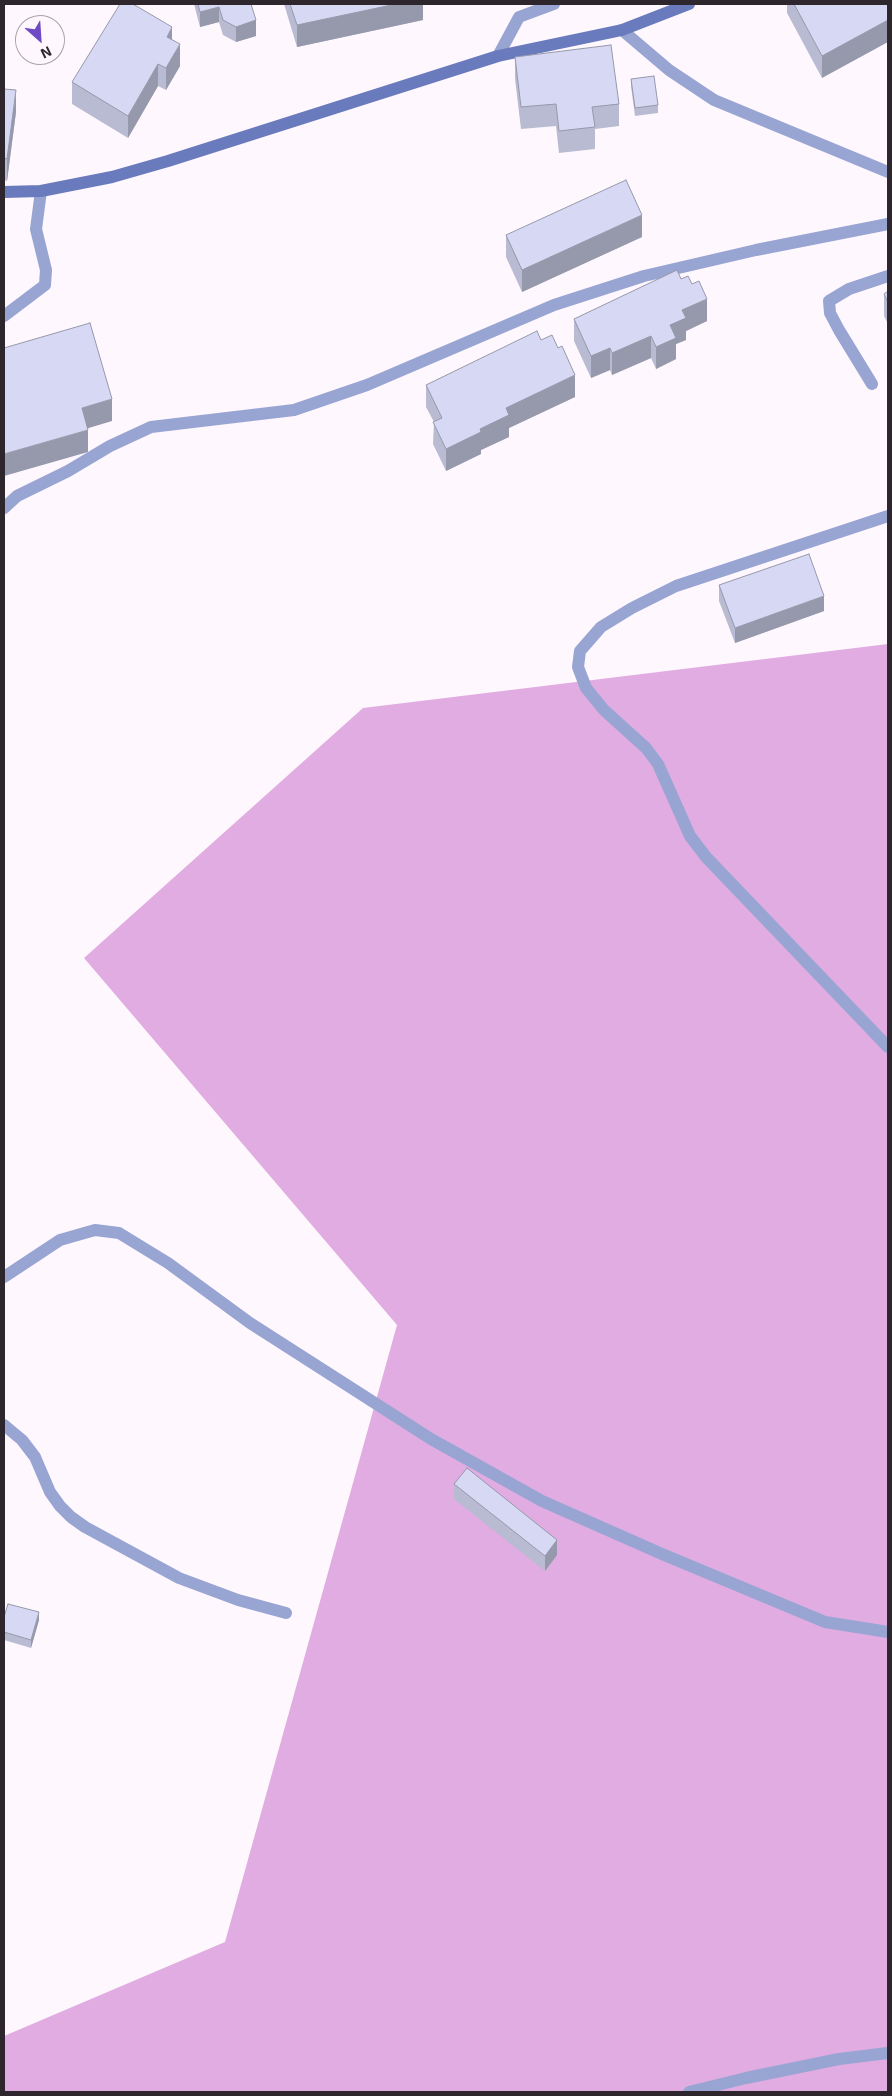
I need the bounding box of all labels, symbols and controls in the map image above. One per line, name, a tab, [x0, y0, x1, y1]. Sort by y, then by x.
north arrow	[15, 15, 65, 65]
text: N	[38, 43, 55, 63]

